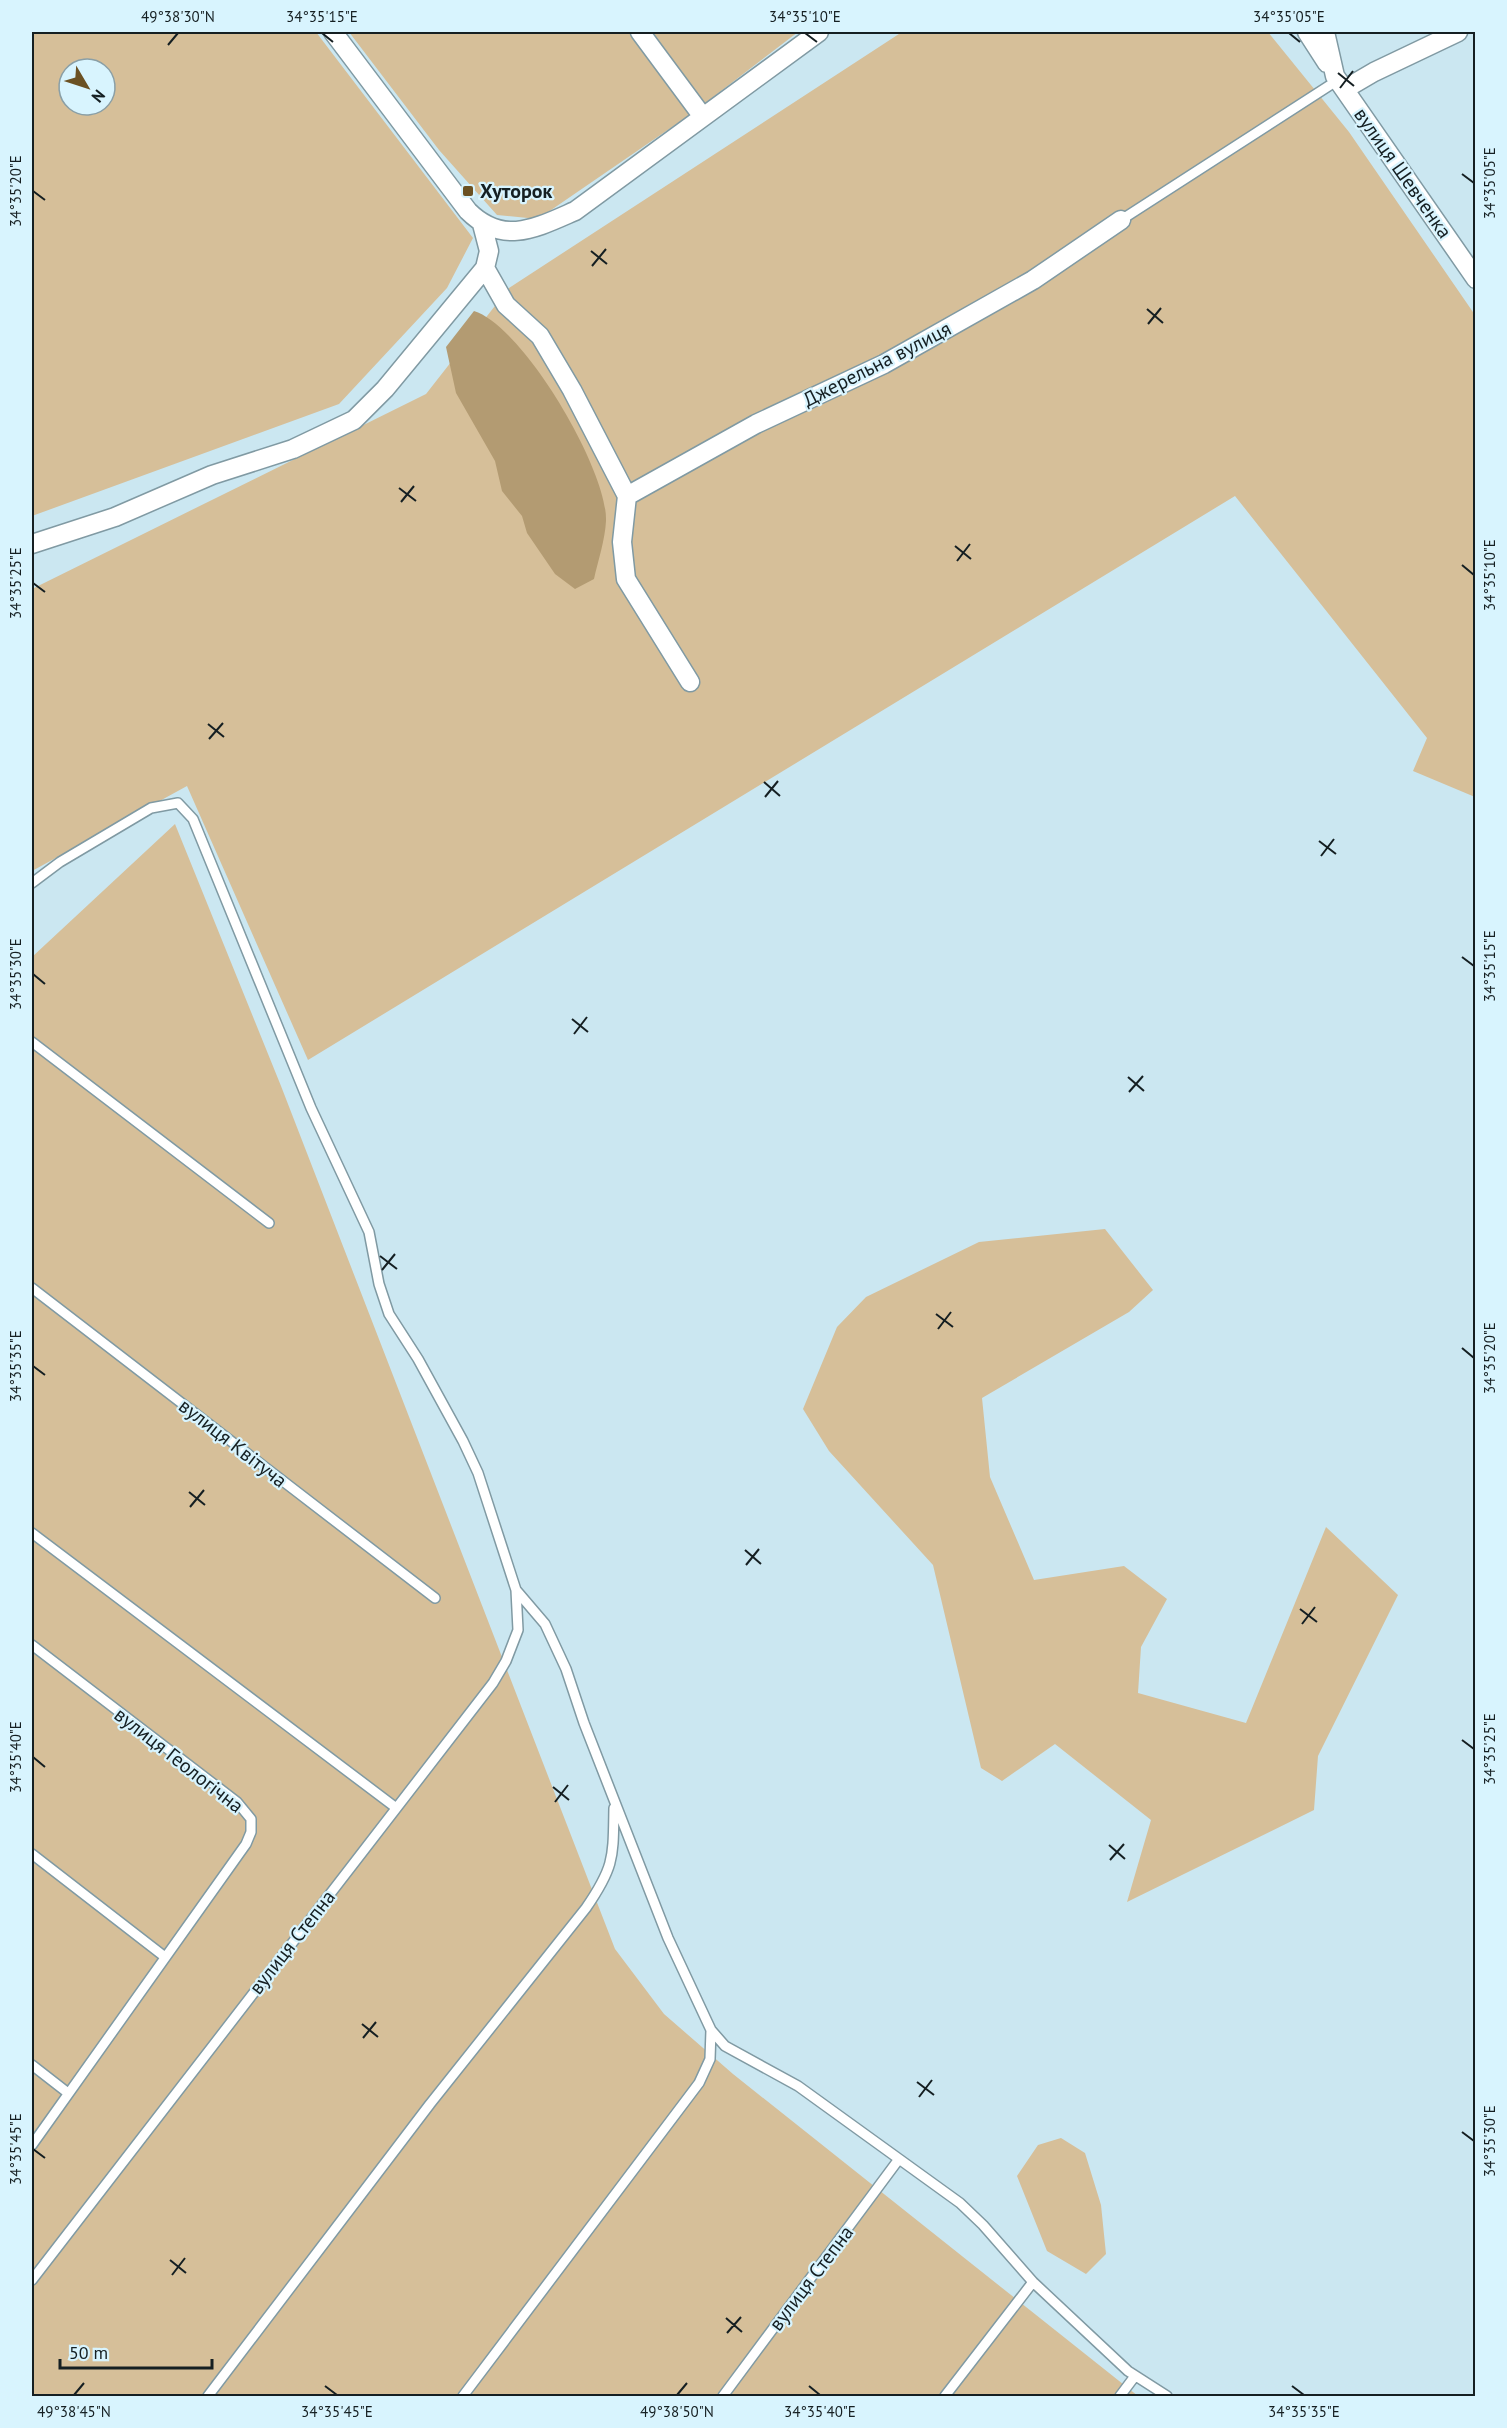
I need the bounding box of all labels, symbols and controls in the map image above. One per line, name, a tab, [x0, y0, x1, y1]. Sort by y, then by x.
text: 49°38'30"N	[141, 7, 215, 26]
text: 34°35'15"E	[286, 7, 358, 26]
text: 34°35'10"E	[769, 7, 841, 26]
text: 34°35'05"E	[1253, 7, 1325, 26]
north arrow	[57, 57, 117, 117]
text: N	[88, 86, 110, 107]
street label: вулиця Шевченка	[1348, 103, 1458, 243]
text: 34°35'05"E	[1480, 147, 1499, 219]
text: 34°35'20"E	[6, 155, 25, 227]
place label: Хуторок	[480, 178, 553, 204]
marker: Хуторок	[461, 184, 475, 198]
street label: Джерельна вулиця	[798, 315, 956, 413]
text: 34°35'10"E	[1480, 539, 1499, 611]
text: 34°35'25"E	[6, 547, 25, 619]
text: 34°35'15"E	[1480, 930, 1499, 1002]
text: 34°35'30"E	[6, 938, 25, 1010]
text: 34°35'20"E	[1480, 1322, 1499, 1394]
text: 34°35'35"E	[6, 1330, 25, 1402]
street label: вулиця Квітуча	[174, 1393, 292, 1493]
street label: вулиця Геологічна	[109, 1701, 249, 1819]
text: 34°35'25"E	[1480, 1713, 1499, 1785]
text: 34°35'40"E	[6, 1721, 25, 1793]
street label: вулиця Степна	[243, 1885, 341, 1999]
text: 34°35'30"E	[1480, 2105, 1499, 2177]
text: 34°35'45"E	[6, 2113, 25, 2185]
street label: вулиця Степна	[763, 2220, 859, 2336]
scale bar	[60, 2332, 212, 2370]
text: 50 m	[69, 2341, 108, 2364]
text: 49°38'45"N	[37, 2402, 111, 2421]
text: 34°35'45"E	[301, 2402, 373, 2421]
text: 49°38'50"N	[640, 2402, 714, 2421]
text: 34°35'40"E	[784, 2402, 856, 2421]
text: 34°35'35"E	[1268, 2402, 1340, 2421]

